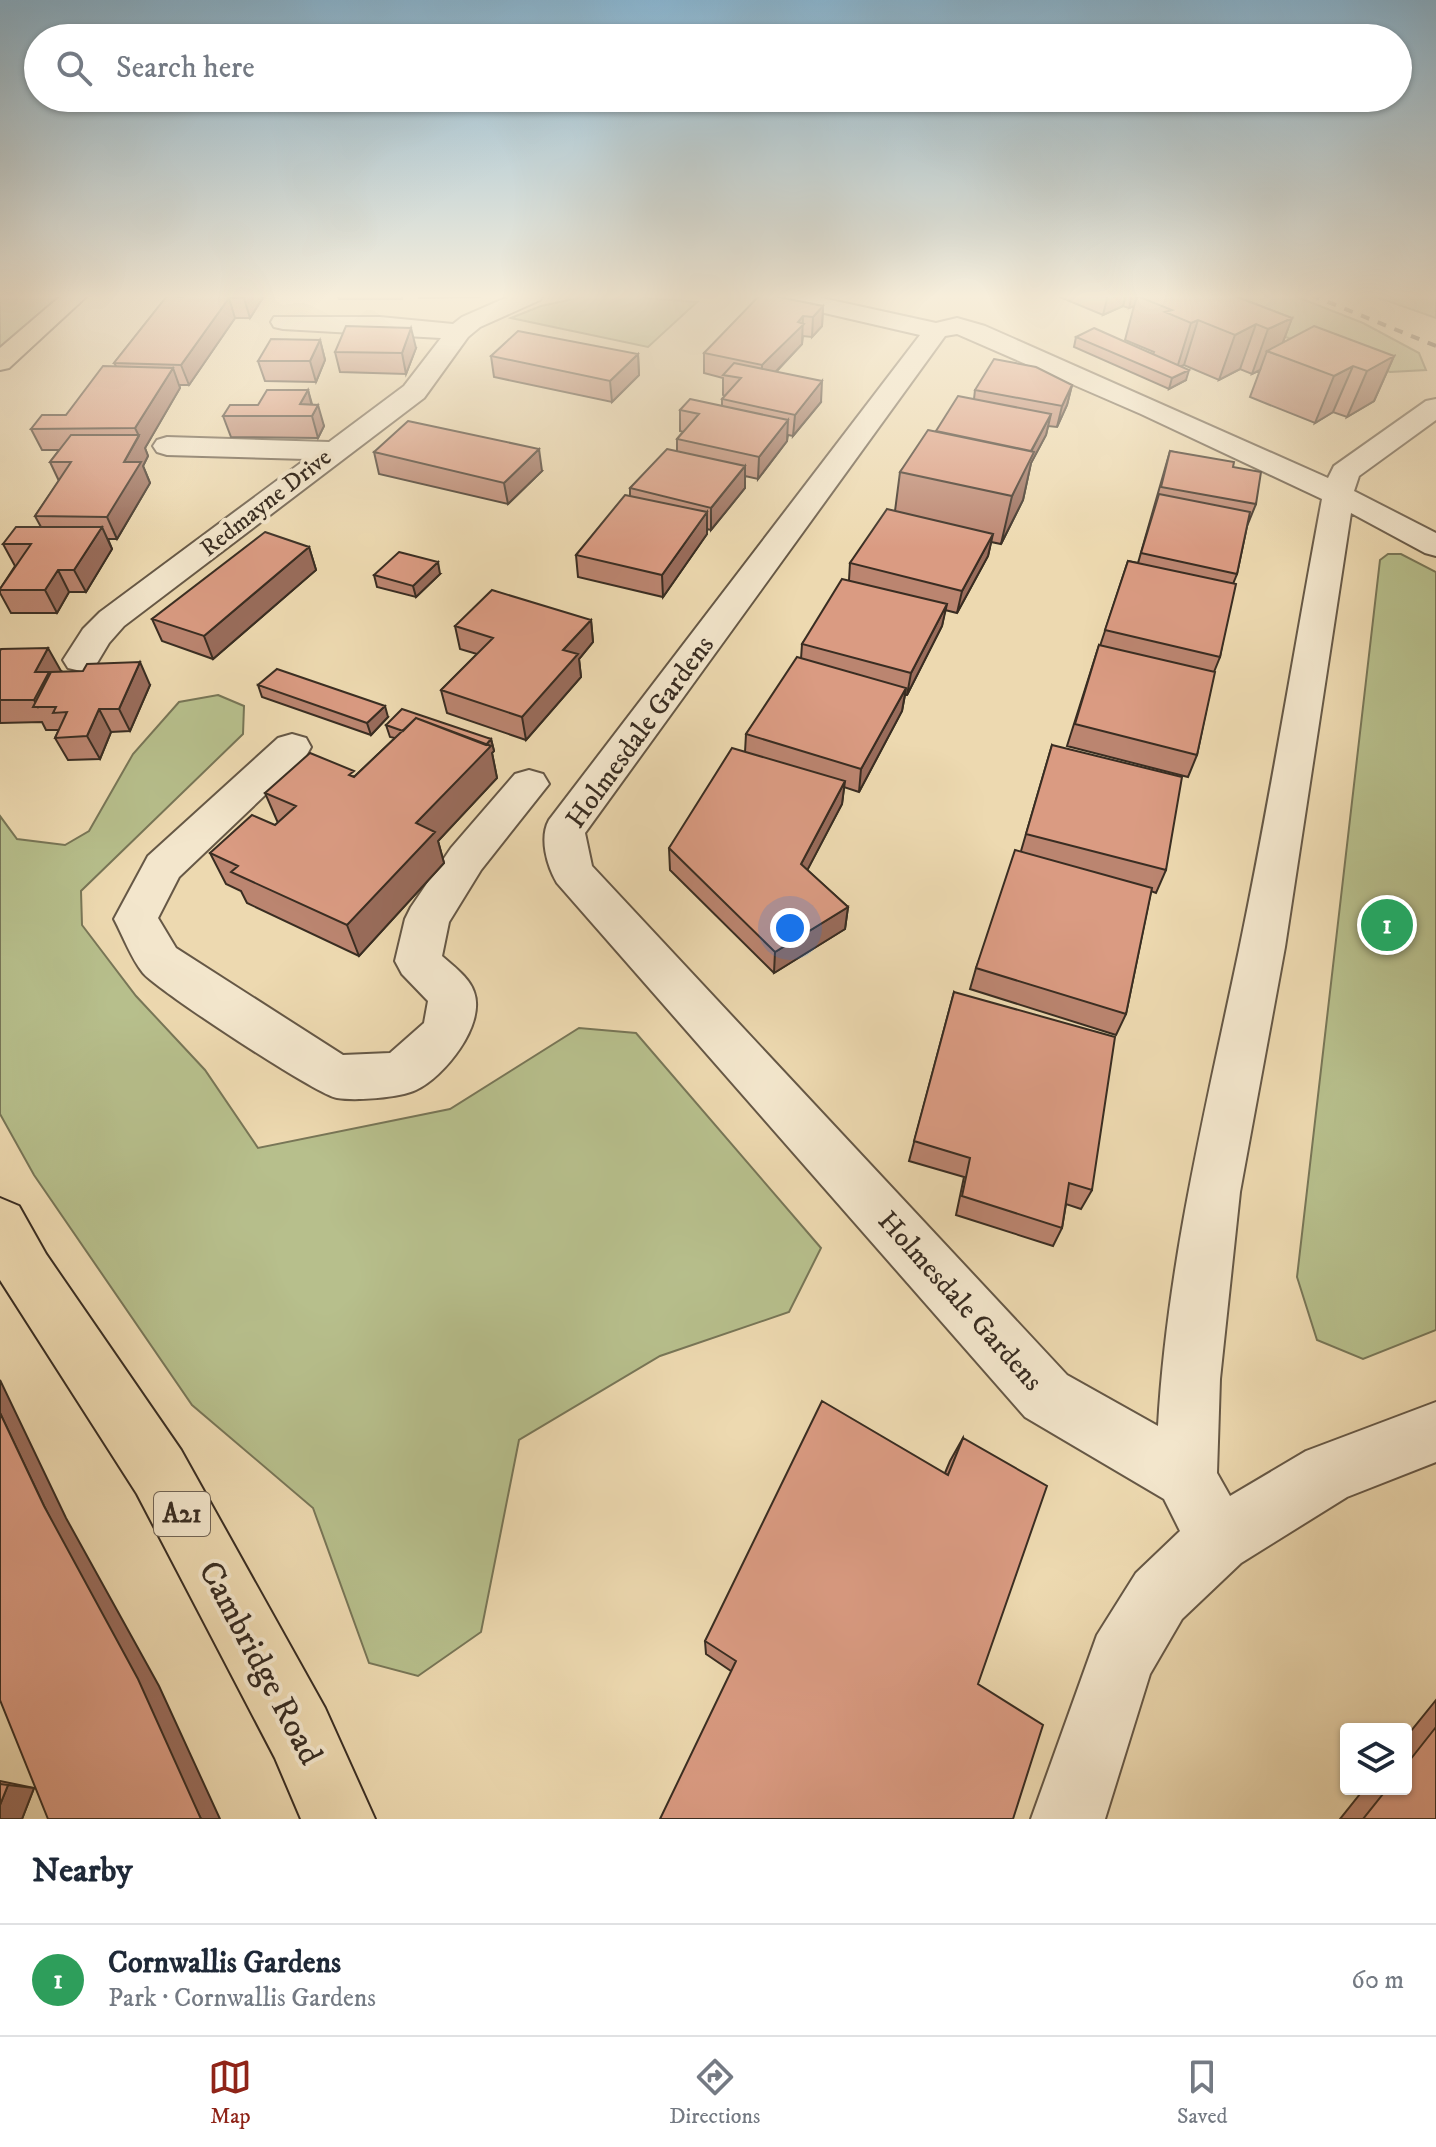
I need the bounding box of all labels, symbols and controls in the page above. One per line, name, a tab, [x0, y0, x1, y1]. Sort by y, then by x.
search box	[24, 24, 1412, 112]
icon: search	[52, 46, 96, 90]
text: Search here	[116, 50, 255, 87]
street label: Redmayne Drive	[194, 442, 338, 564]
street label: Holmesdale Gardens	[558, 629, 722, 835]
pin: 1	[1361, 895, 1413, 955]
your location	[770, 908, 810, 948]
street label: Holmesdale Gardens	[870, 1204, 1050, 1398]
road number: A21	[154, 1492, 210, 1536]
street label: Cambridge Road	[189, 1554, 331, 1772]
map controls	[1340, 1723, 1412, 1795]
button: layers	[1340, 1723, 1412, 1795]
text: Nearby	[32, 1850, 133, 1892]
text: Cornwallis Gardens	[108, 1945, 341, 1982]
text: 1	[53, 1964, 63, 1997]
text: 60 m	[1351, 1964, 1404, 1997]
text: Park · Cornwallis Gardens	[108, 1982, 376, 2015]
tab: Map	[208, 2055, 252, 2130]
tab: Directions	[669, 2055, 760, 2130]
tab: Saved	[1177, 2055, 1228, 2130]

